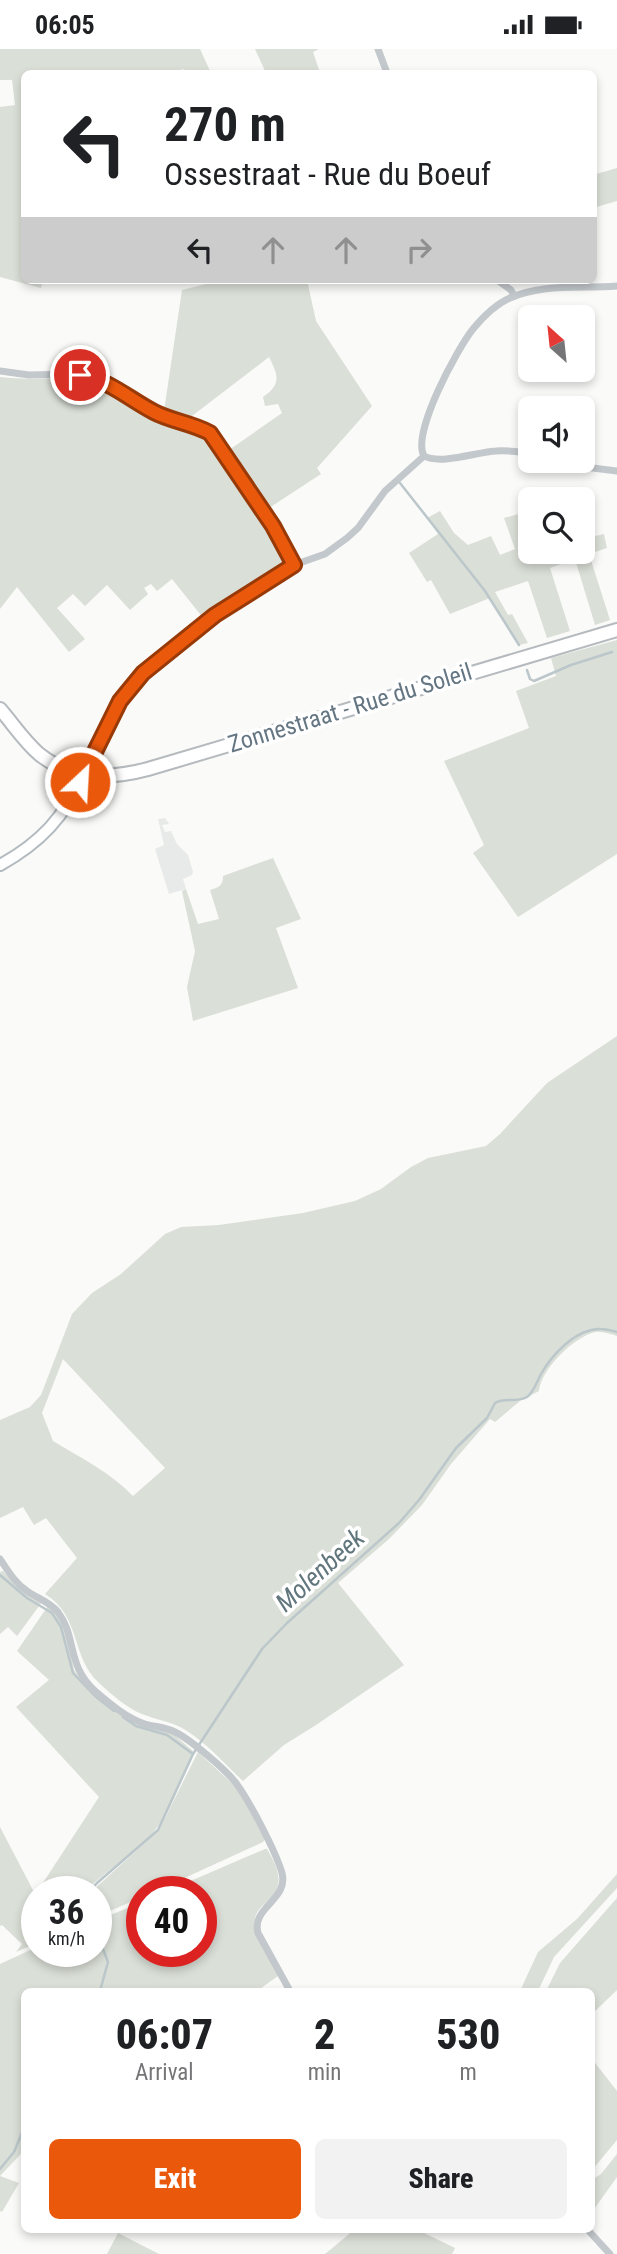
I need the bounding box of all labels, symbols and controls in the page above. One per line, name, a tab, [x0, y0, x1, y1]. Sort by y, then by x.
text: 06:05	[35, 10, 95, 40]
text: 270 m	[164, 96, 286, 153]
icon: left	[49, 98, 140, 189]
text: Ossestraat - Rue du Boeuf	[164, 155, 491, 193]
icon: left	[181, 231, 219, 269]
icon: ahead	[254, 231, 292, 269]
icon: ahead	[327, 231, 365, 269]
icon: right	[400, 231, 438, 269]
north arrow	[518, 305, 595, 381]
map controls	[518, 305, 595, 564]
pin	[50, 345, 110, 405]
icon: arrive	[61, 356, 99, 394]
button: sound	[518, 396, 595, 473]
button: search	[518, 487, 595, 564]
street label: Zonnestraat - Rue du Soleil	[225, 658, 475, 758]
position arrow	[43, 745, 117, 819]
water label: Molenbeek	[269, 1522, 371, 1618]
speed limit sign: 40	[126, 1876, 217, 1967]
text: 36	[49, 1892, 84, 1933]
text: km/h	[48, 1928, 85, 1949]
text: 06:07	[116, 2010, 213, 2059]
text: 2	[314, 2010, 335, 2059]
text: 530	[436, 2010, 500, 2059]
text: Arrival	[135, 2059, 194, 2086]
text: min	[308, 2059, 341, 2086]
text: m	[460, 2059, 477, 2086]
button: Exit	[49, 2139, 301, 2219]
button: Share	[315, 2139, 567, 2219]

